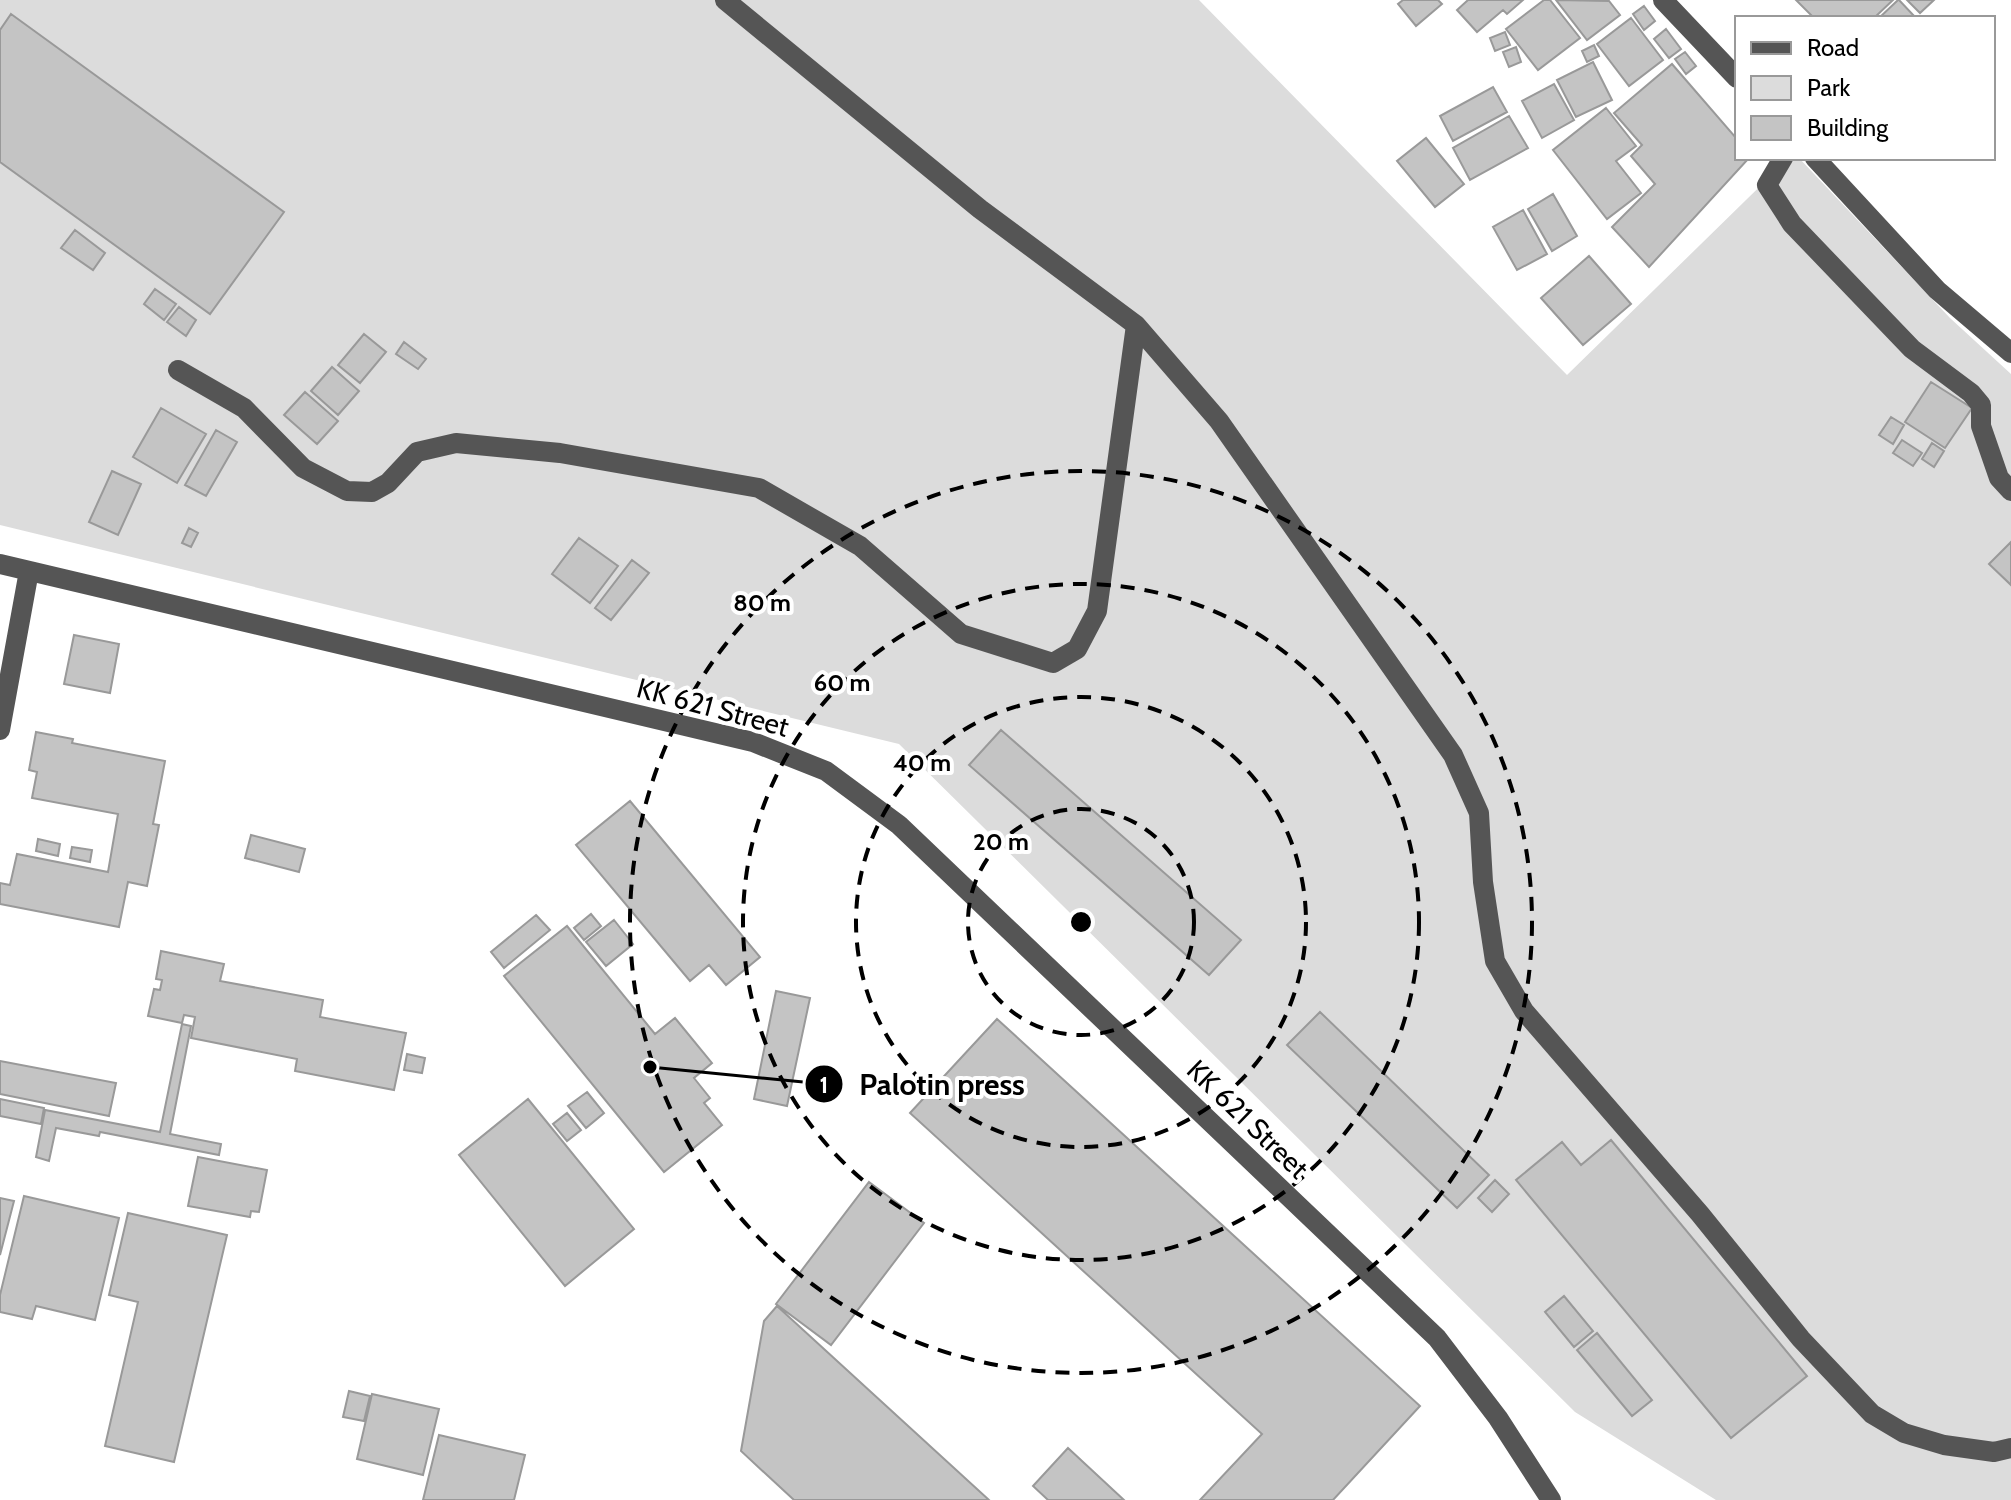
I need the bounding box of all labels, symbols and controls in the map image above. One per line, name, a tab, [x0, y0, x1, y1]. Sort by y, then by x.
legend	[1735, 16, 1995, 160]
text: Road	[1807, 33, 1859, 62]
text: Park	[1807, 73, 1850, 102]
text: Building	[1807, 113, 1889, 142]
text: 80 m	[733, 588, 791, 617]
text: 60 m	[814, 668, 870, 697]
street label: KK 621 Street	[633, 670, 793, 744]
text: 40 m	[893, 748, 951, 777]
text: 20 m	[973, 827, 1029, 856]
centre of rings	[1067, 908, 1095, 936]
street label: KK 621 Street	[1180, 1053, 1316, 1185]
callout: Palotin press	[804, 1057, 1041, 1111]
text: Palotin press	[859, 1066, 1025, 1103]
text: 1	[820, 1070, 828, 1099]

